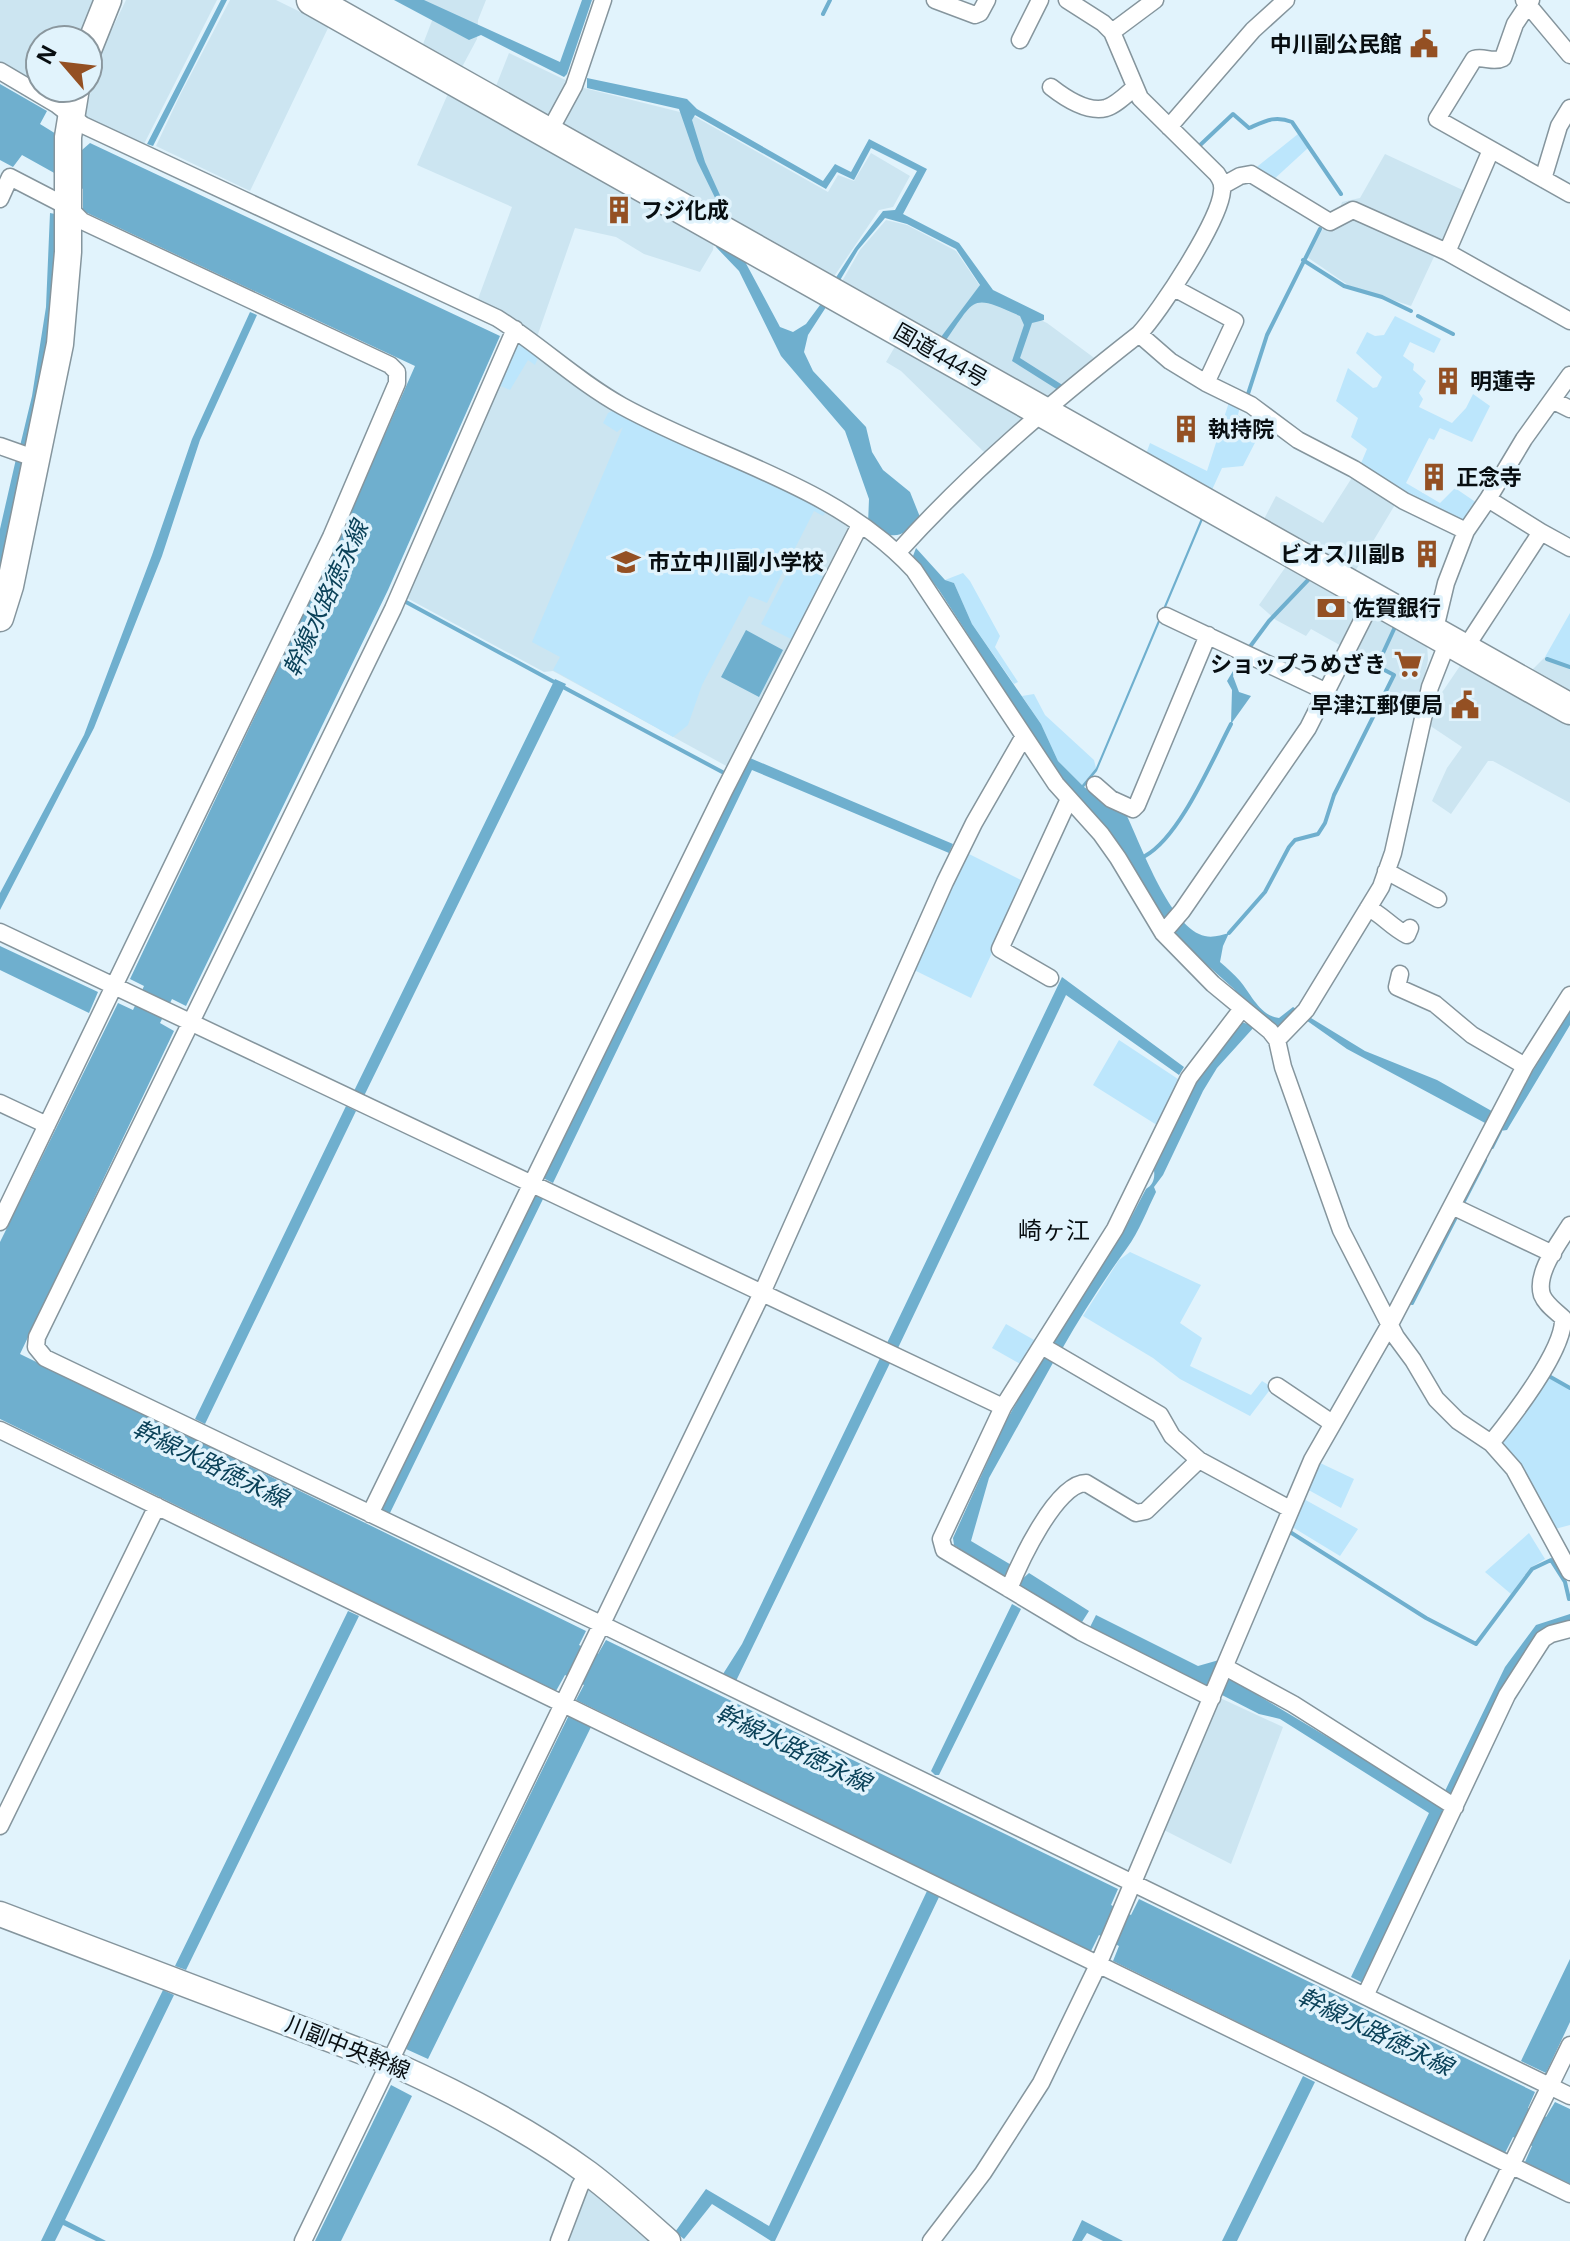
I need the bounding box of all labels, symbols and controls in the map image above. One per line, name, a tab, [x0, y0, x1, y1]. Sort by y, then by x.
north arrow	[24, 24, 104, 104]
place label: 中川副公民館	[1270, 28, 1402, 58]
public building icon: 中川副公民館	[1409, 29, 1439, 59]
text: N	[28, 39, 63, 69]
place label: フジ化成	[641, 194, 729, 224]
building icon: フジ化成	[604, 195, 634, 225]
street label: 国道444号	[889, 315, 994, 393]
place label: 明蓮寺	[1470, 365, 1536, 395]
building icon: 明蓮寺	[1433, 366, 1463, 396]
place label: 執持院	[1208, 413, 1274, 443]
building icon: 執持院	[1171, 414, 1201, 444]
place label: 正念寺	[1456, 461, 1522, 491]
building icon: 正念寺	[1419, 462, 1449, 492]
water label: 幹線水路徳永線	[274, 513, 376, 681]
place label: ビオス川副B	[1280, 538, 1405, 568]
building icon: ビオス川副B	[1412, 539, 1442, 569]
place label: 市立中川副小学校	[648, 546, 824, 576]
school or university icon: 市立中川副小学校	[611, 547, 641, 577]
place label: 佐賀銀行	[1353, 592, 1441, 622]
bank icon: 佐賀銀行	[1316, 593, 1346, 623]
place label: ショップうめざき	[1210, 648, 1386, 678]
supermarket icon: ショップうめざき	[1393, 649, 1423, 679]
place label: 早津江郵便局	[1311, 689, 1443, 719]
public building icon: 早津江郵便局	[1450, 690, 1480, 720]
district label: 崎ヶ江	[1018, 1213, 1090, 1246]
water label: 幹線水路徳永線	[128, 1411, 296, 1516]
water label: 幹線水路徳永線	[711, 1695, 879, 1800]
water label: 幹線水路徳永線	[1293, 1979, 1461, 2084]
street label: 川副中央幹線	[282, 2007, 415, 2085]

